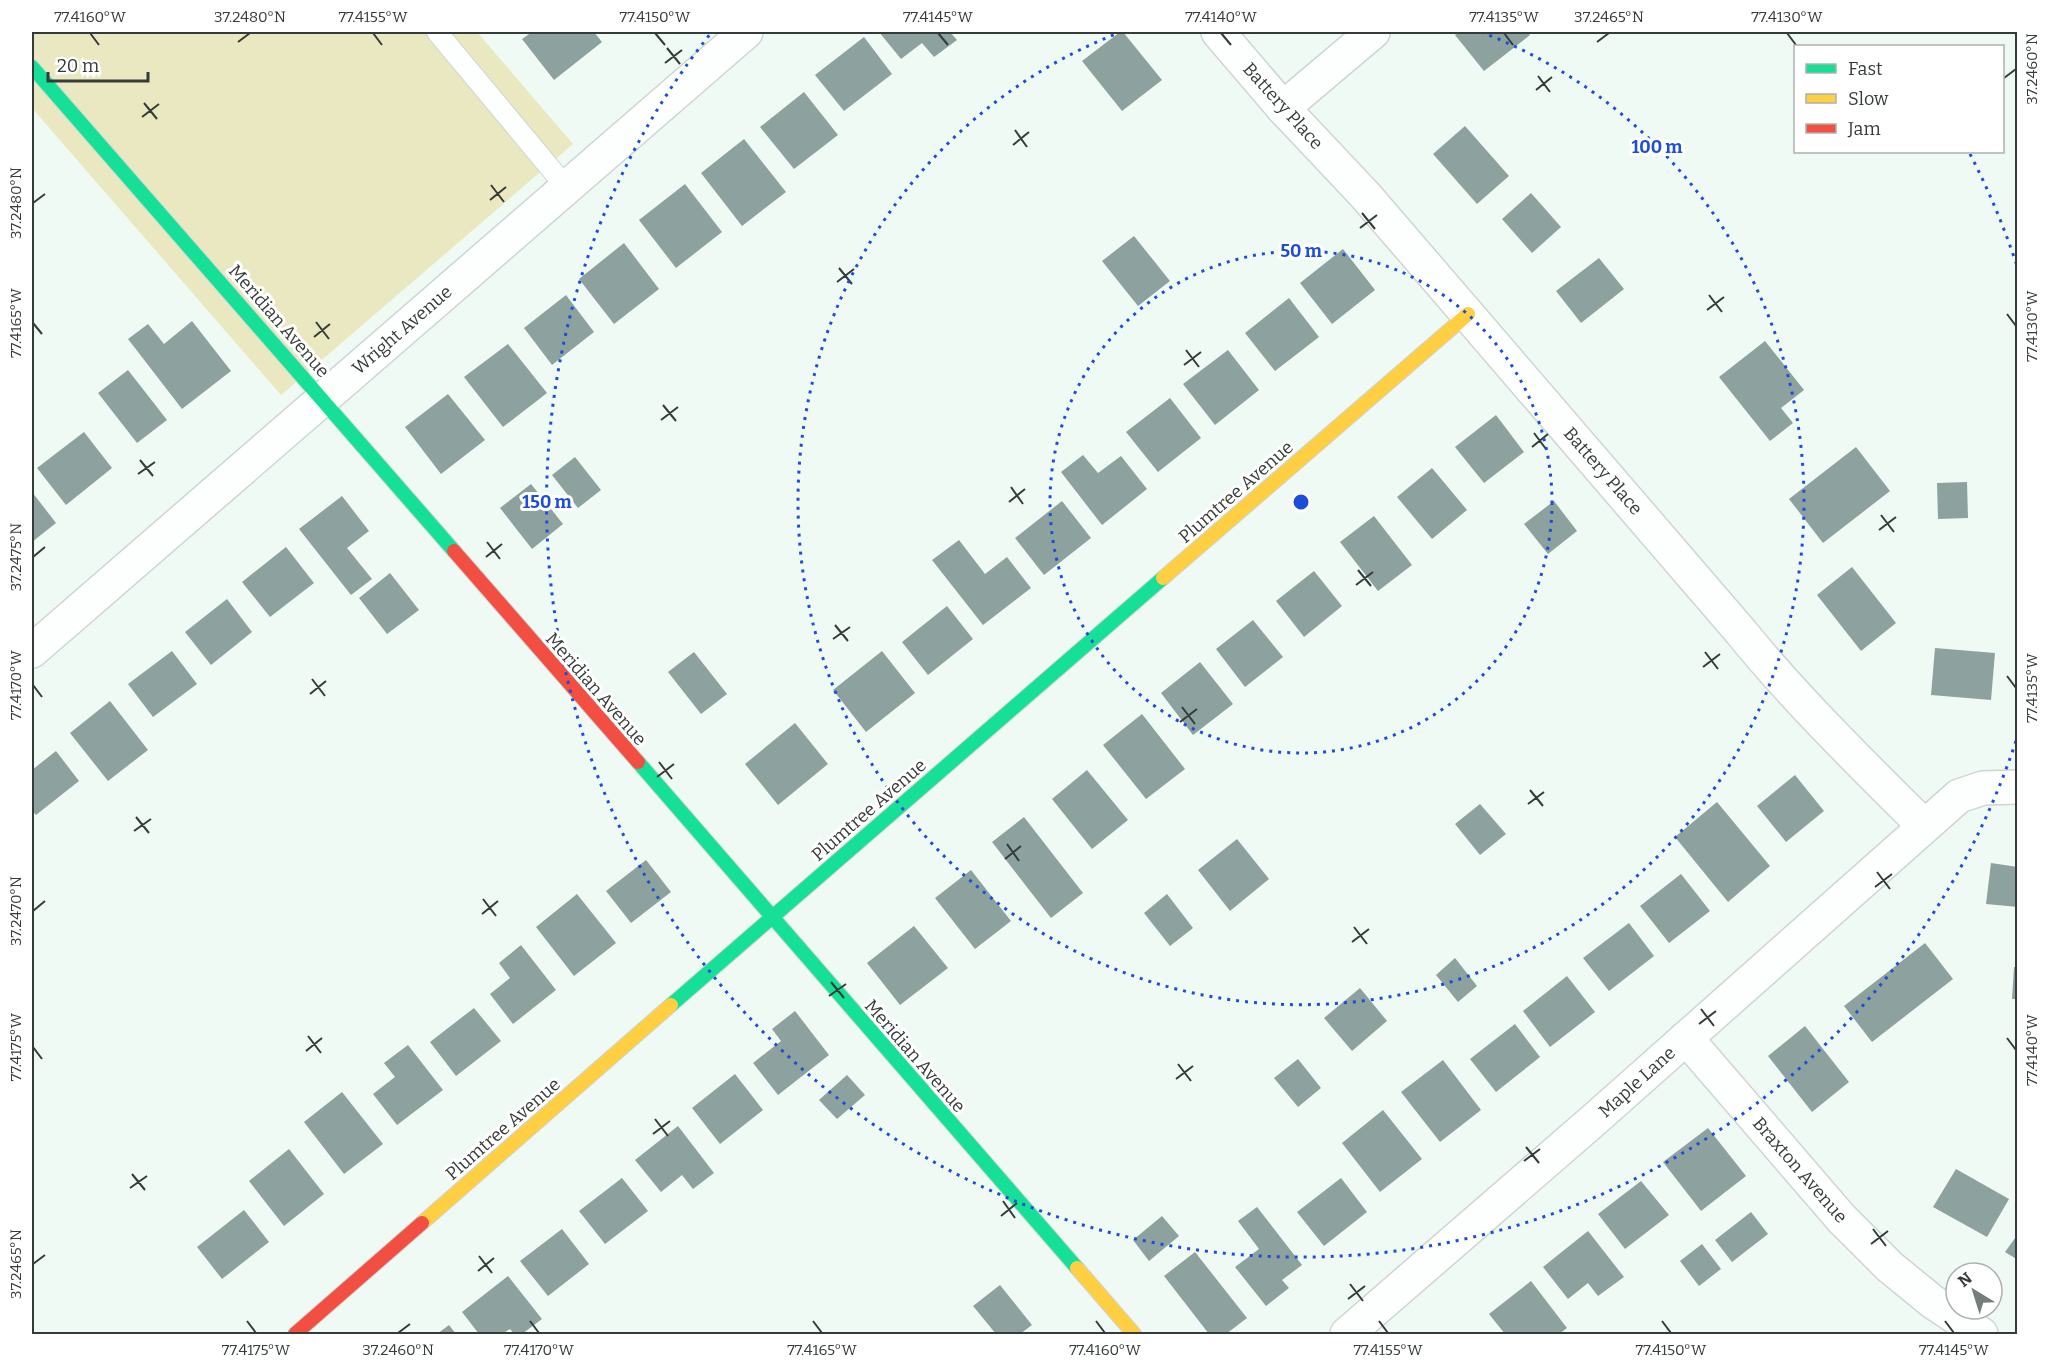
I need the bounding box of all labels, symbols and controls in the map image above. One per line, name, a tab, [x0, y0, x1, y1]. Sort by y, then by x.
text: 77.4160°W	[54, 8, 126, 26]
text: 37.2480°N	[214, 8, 286, 26]
text: 77.4155°W	[338, 8, 408, 26]
text: 77.4150°W	[620, 8, 691, 26]
text: 77.4145°W	[903, 8, 974, 26]
text: 77.4140°W	[1185, 8, 1257, 26]
text: 77.4135°W	[1469, 8, 1539, 26]
text: 37.2465°N	[1574, 8, 1644, 26]
text: 77.4130°W	[1751, 8, 1823, 26]
text: 37.2460°N	[2023, 33, 2041, 105]
scale bar	[48, 45, 148, 83]
legend	[1794, 45, 2004, 153]
text: 20 m	[57, 55, 99, 77]
street label: Battery Place	[1238, 58, 1328, 154]
text: Fast	[1848, 58, 1883, 80]
text: Slow	[1848, 88, 1889, 110]
text: Jam	[1847, 118, 1881, 140]
text: 100 m	[1631, 136, 1683, 158]
text: 37.2480°N	[7, 167, 25, 239]
text: 50 m	[1280, 240, 1322, 262]
street label: Meridian Avenue	[224, 260, 334, 382]
street label: Wright Avenue	[348, 281, 456, 379]
text: 77.4165°W	[7, 288, 25, 358]
text: 77.4130°W	[2023, 290, 2041, 362]
street label: Battery Place	[1559, 423, 1647, 519]
street label: Plumtree Avenue	[1174, 436, 1298, 548]
text: 150 m	[522, 491, 572, 513]
centre of rings	[1291, 492, 1311, 512]
text: 37.2475°N	[7, 523, 25, 591]
street label: Meridian Avenue	[541, 628, 651, 750]
text: 77.4170°W	[7, 649, 25, 720]
text: 77.4135°W	[2023, 653, 2041, 723]
street label: Plumtree Avenue	[807, 754, 931, 866]
text: 37.2470°N	[7, 876, 25, 946]
street label: Meridian Avenue	[860, 995, 970, 1117]
text: 77.4175°W	[7, 1012, 25, 1081]
text: 77.4140°W	[2023, 1014, 2041, 1086]
street label: Maple Lane	[1594, 1042, 1680, 1122]
street label: Plumtree Avenue	[441, 1073, 565, 1185]
street label: Braxton Avenue	[1748, 1113, 1852, 1227]
text: 37.2465°N	[7, 1229, 25, 1299]
north arrow	[1944, 1261, 2004, 1321]
text: N	[1954, 1268, 1976, 1291]
text: 77.4175°W	[222, 1341, 291, 1359]
text: 37.2460°N	[362, 1341, 434, 1359]
text: 77.4170°W	[504, 1341, 575, 1359]
text: 77.4165°W	[787, 1341, 857, 1359]
text: 77.4160°W	[1069, 1341, 1141, 1359]
text: 77.4155°W	[1353, 1341, 1423, 1359]
text: 77.4150°W	[1636, 1341, 1707, 1359]
text: 77.4145°W	[1919, 1341, 1990, 1359]

